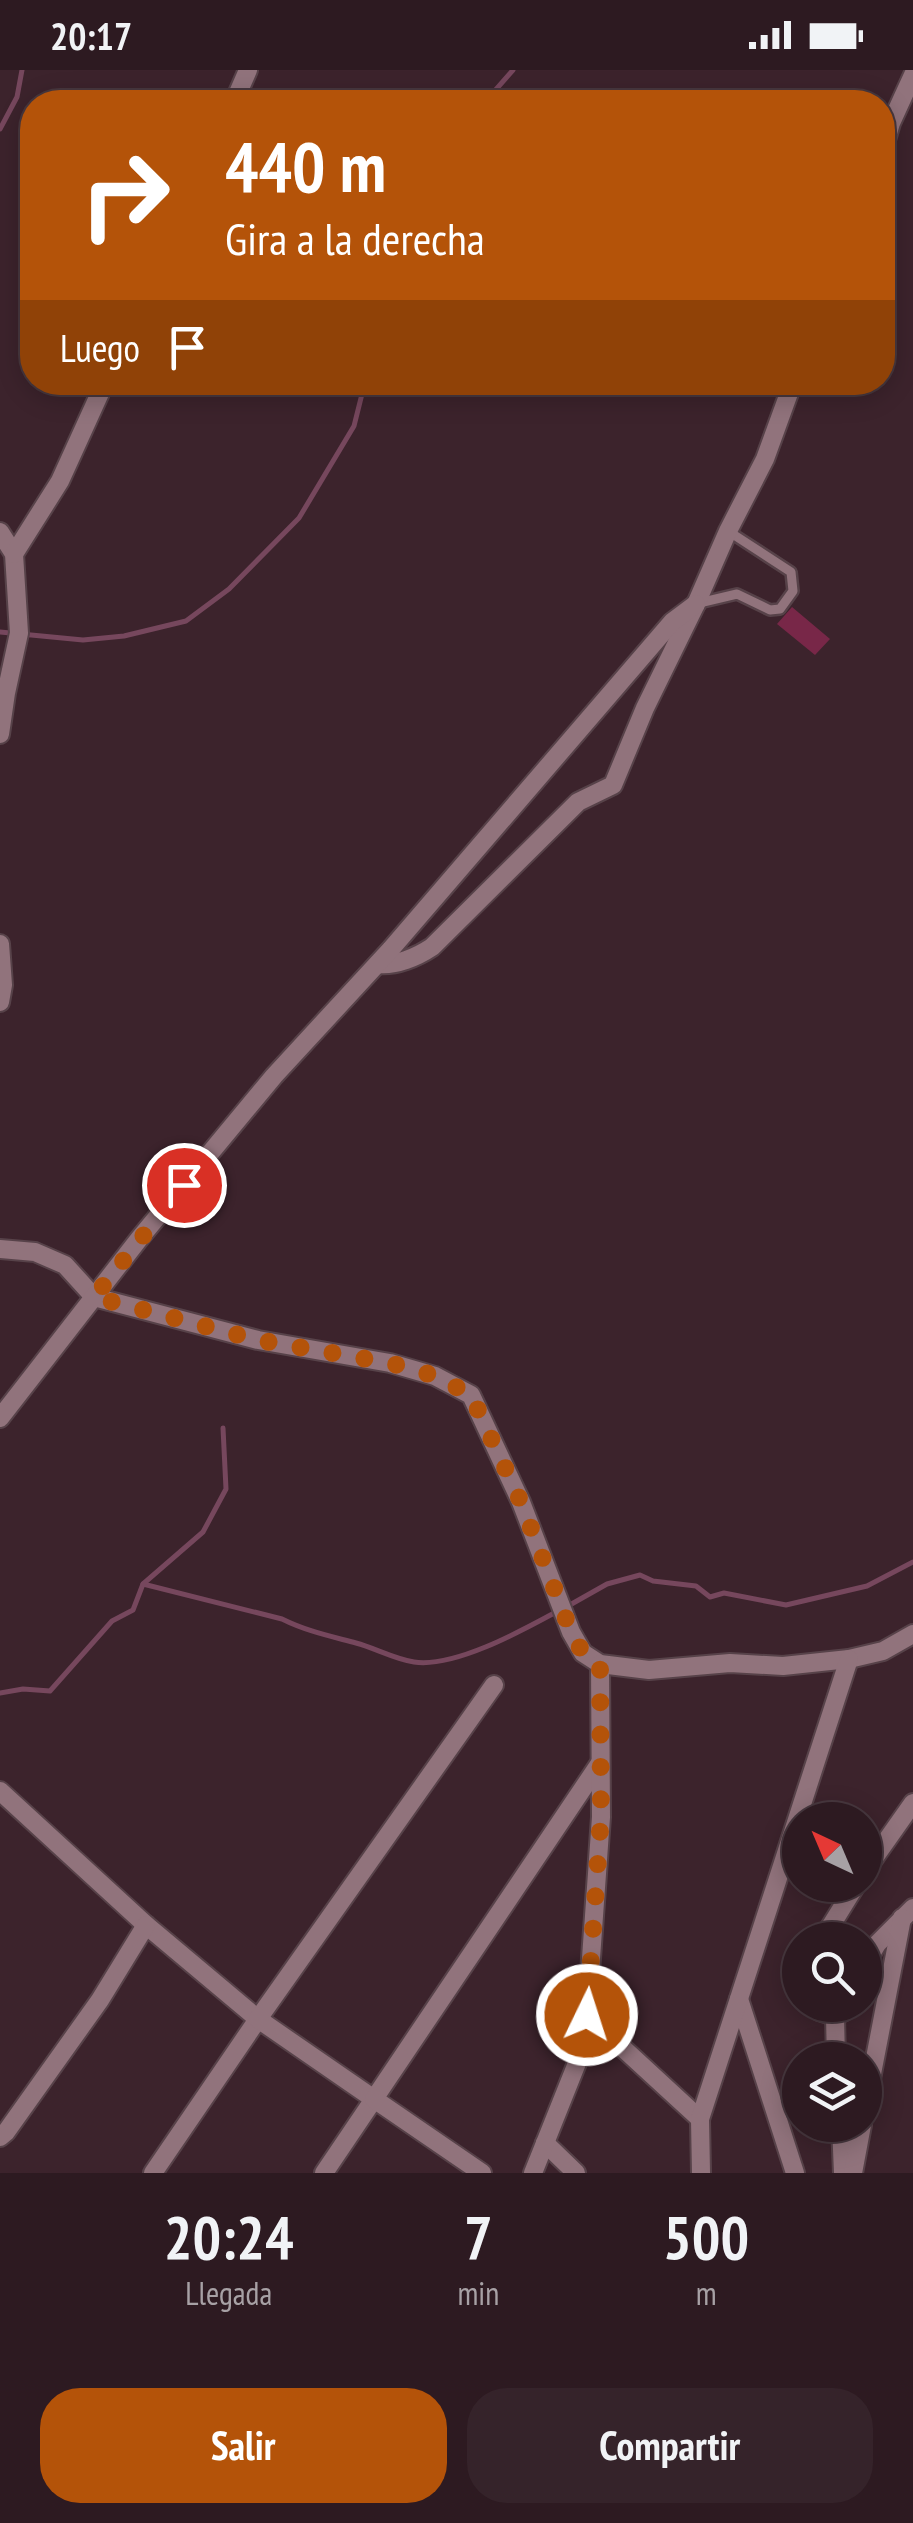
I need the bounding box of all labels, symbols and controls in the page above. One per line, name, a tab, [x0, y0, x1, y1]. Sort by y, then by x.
text: 20:17	[50, 11, 132, 60]
text: 440 m	[225, 121, 386, 211]
icon: right	[60, 130, 190, 260]
text: Gira a la derecha	[225, 209, 485, 267]
icon: arrive	[160, 320, 215, 375]
text: Luego	[60, 323, 140, 372]
pin	[142, 1143, 227, 1228]
icon: arrive	[157, 1158, 212, 1213]
north arrow	[782, 1802, 882, 1902]
map controls	[782, 1802, 882, 2142]
button: search	[782, 1922, 882, 2022]
position arrow	[535, 1963, 639, 2067]
button: layers	[782, 2042, 882, 2142]
text: 20:24	[164, 2198, 294, 2276]
text: 7	[464, 2198, 493, 2276]
text: 500	[663, 2198, 749, 2276]
text: Llegada	[185, 2272, 272, 2314]
text: min	[457, 2272, 499, 2314]
text: m	[696, 2272, 717, 2314]
button: Salir	[40, 2388, 447, 2503]
button: Compartir	[467, 2388, 873, 2503]

